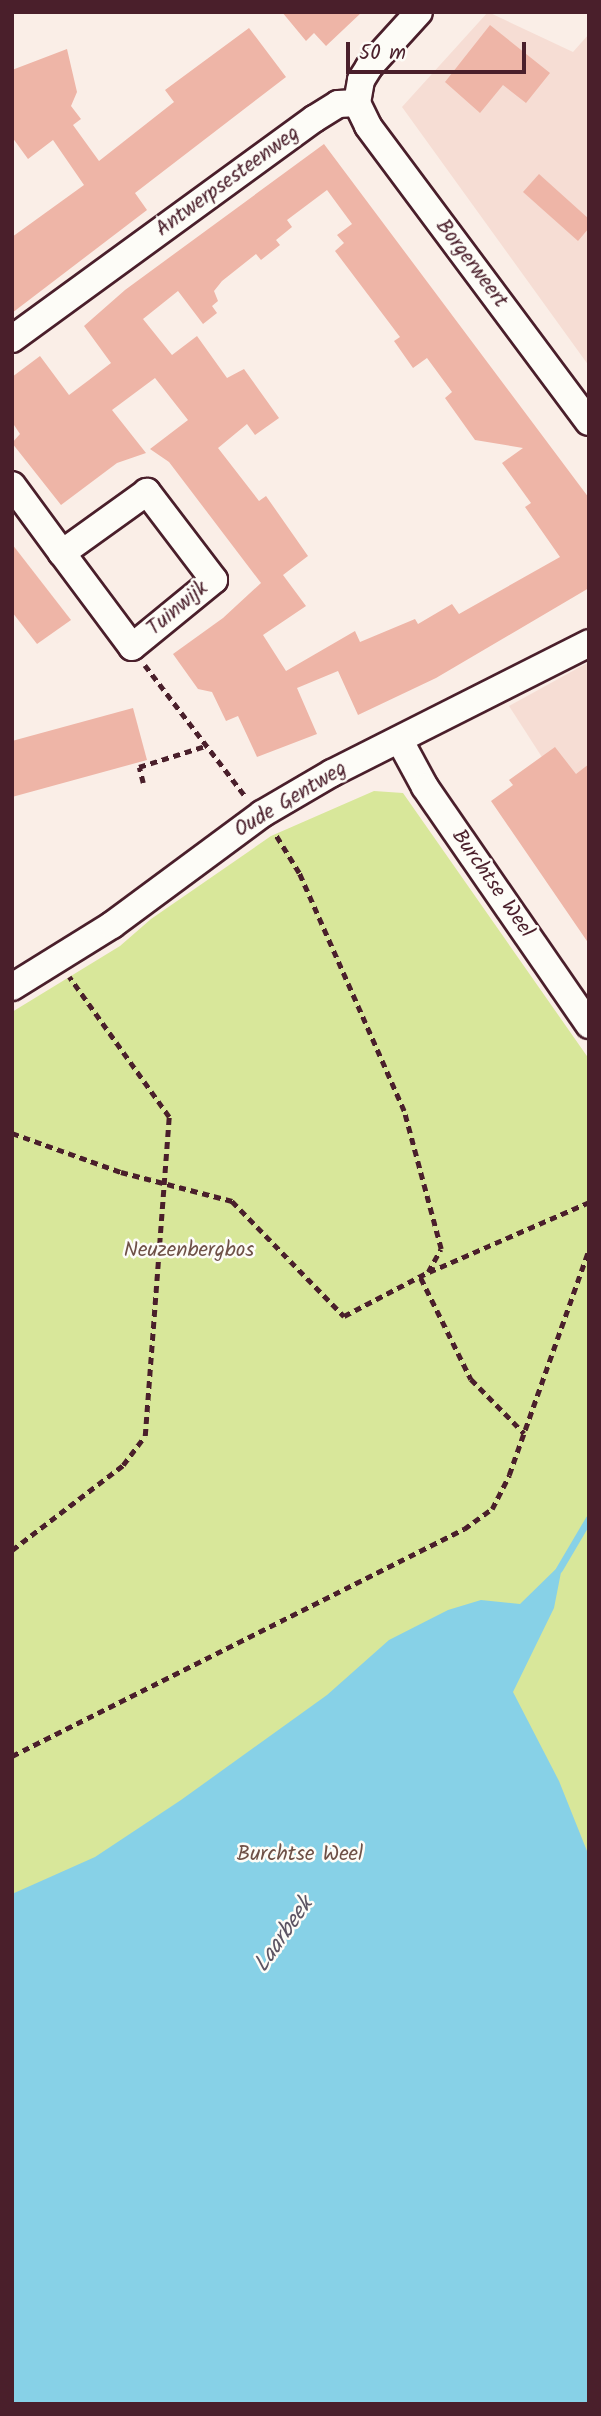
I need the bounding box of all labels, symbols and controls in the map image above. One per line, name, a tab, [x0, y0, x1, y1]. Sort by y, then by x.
scale bar	[349, 28, 529, 72]
text: 50 m	[359, 37, 406, 70]
street label: Antwerpsesteenweg	[151, 121, 305, 243]
street label: Borgerweert	[430, 215, 512, 313]
street label: Tuinwijk	[142, 576, 214, 642]
street label: Oude Gentweg	[230, 757, 352, 843]
street label: Burchtse Weel	[445, 825, 539, 943]
park label: Neuzenbergbos	[124, 1238, 254, 1264]
park label: Burchtse Weel	[237, 1842, 363, 1868]
water label: Laarbeek	[248, 1892, 320, 1978]

